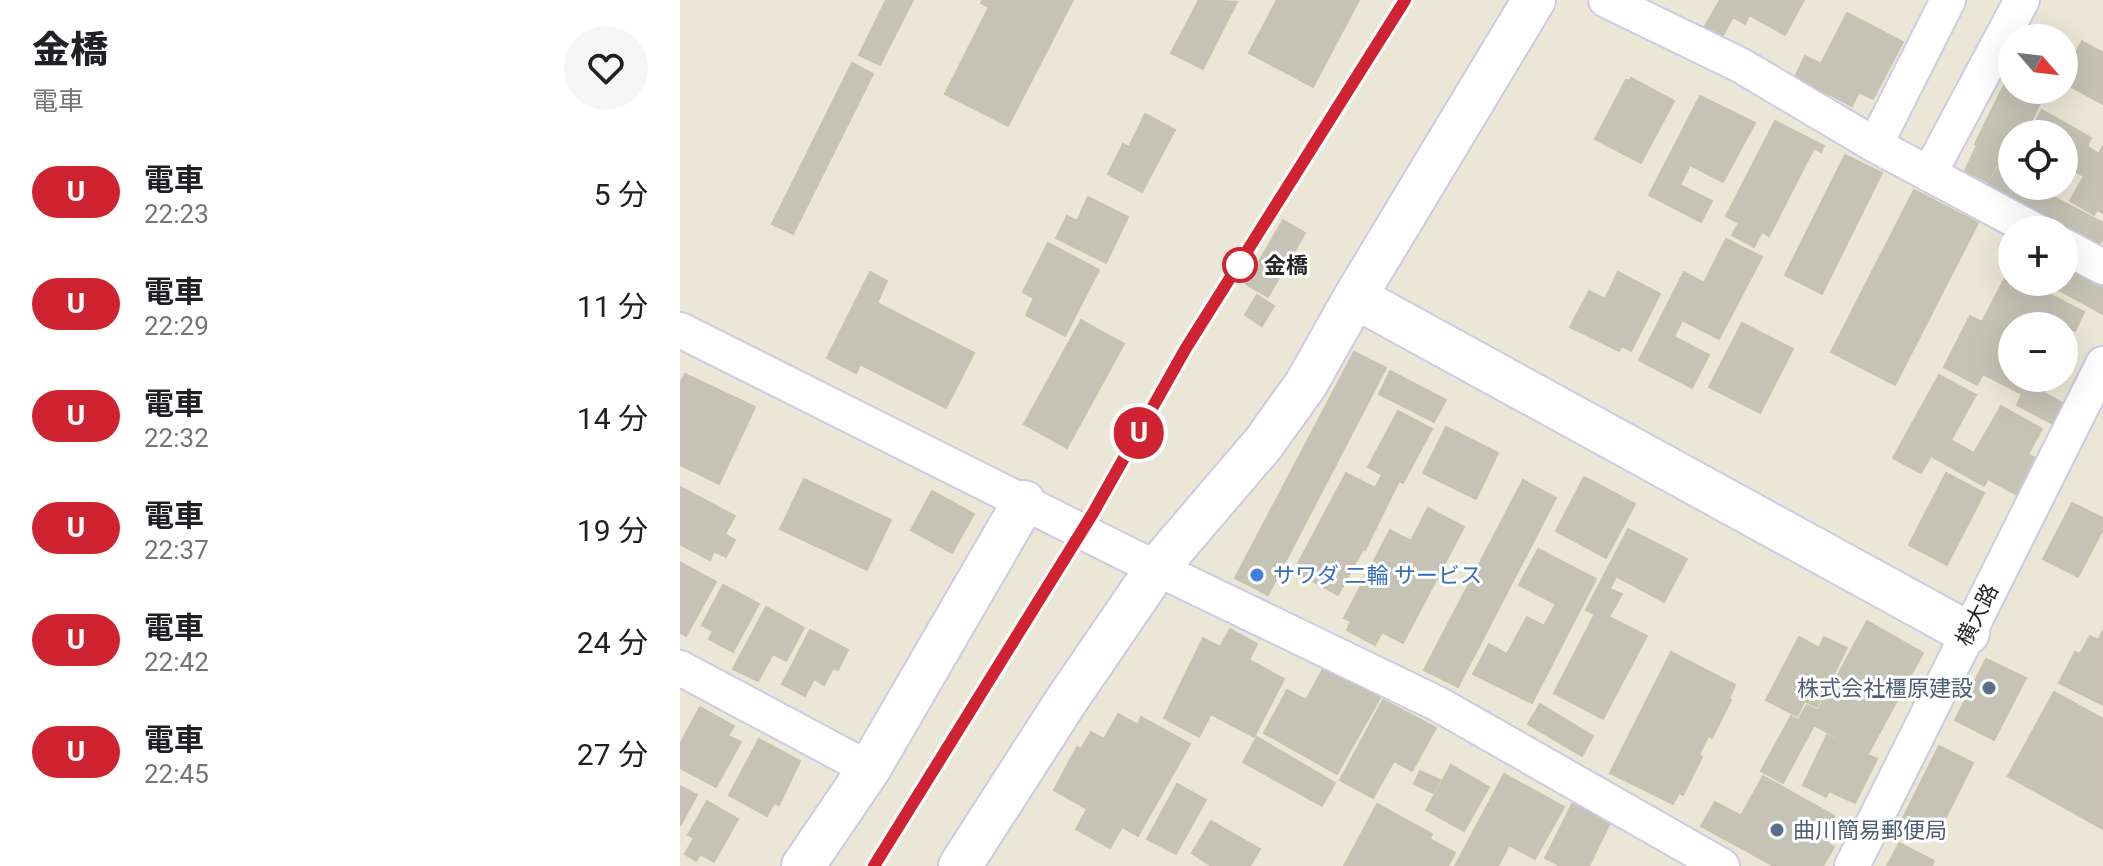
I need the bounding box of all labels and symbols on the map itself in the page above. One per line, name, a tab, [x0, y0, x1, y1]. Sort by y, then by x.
north arrow	[1998, 24, 2078, 104]
marker: 金橋	[1223, 248, 1257, 282]
place label: 金橋	[1264, 253, 1308, 278]
line badge: U	[1113, 407, 1165, 459]
place label: サワダ 二輪 サービス	[1273, 563, 1482, 588]
marker: サワダ 二輪 サービス	[1248, 566, 1266, 584]
street label: 横大路	[1951, 580, 2003, 650]
place label: 株式会社橿原建設	[1797, 676, 1973, 701]
marker: 株式会社橿原建設	[1980, 679, 1998, 697]
place label: 曲川簡易郵便局	[1793, 818, 1947, 843]
marker: 曲川簡易郵便局	[1768, 821, 1786, 839]

